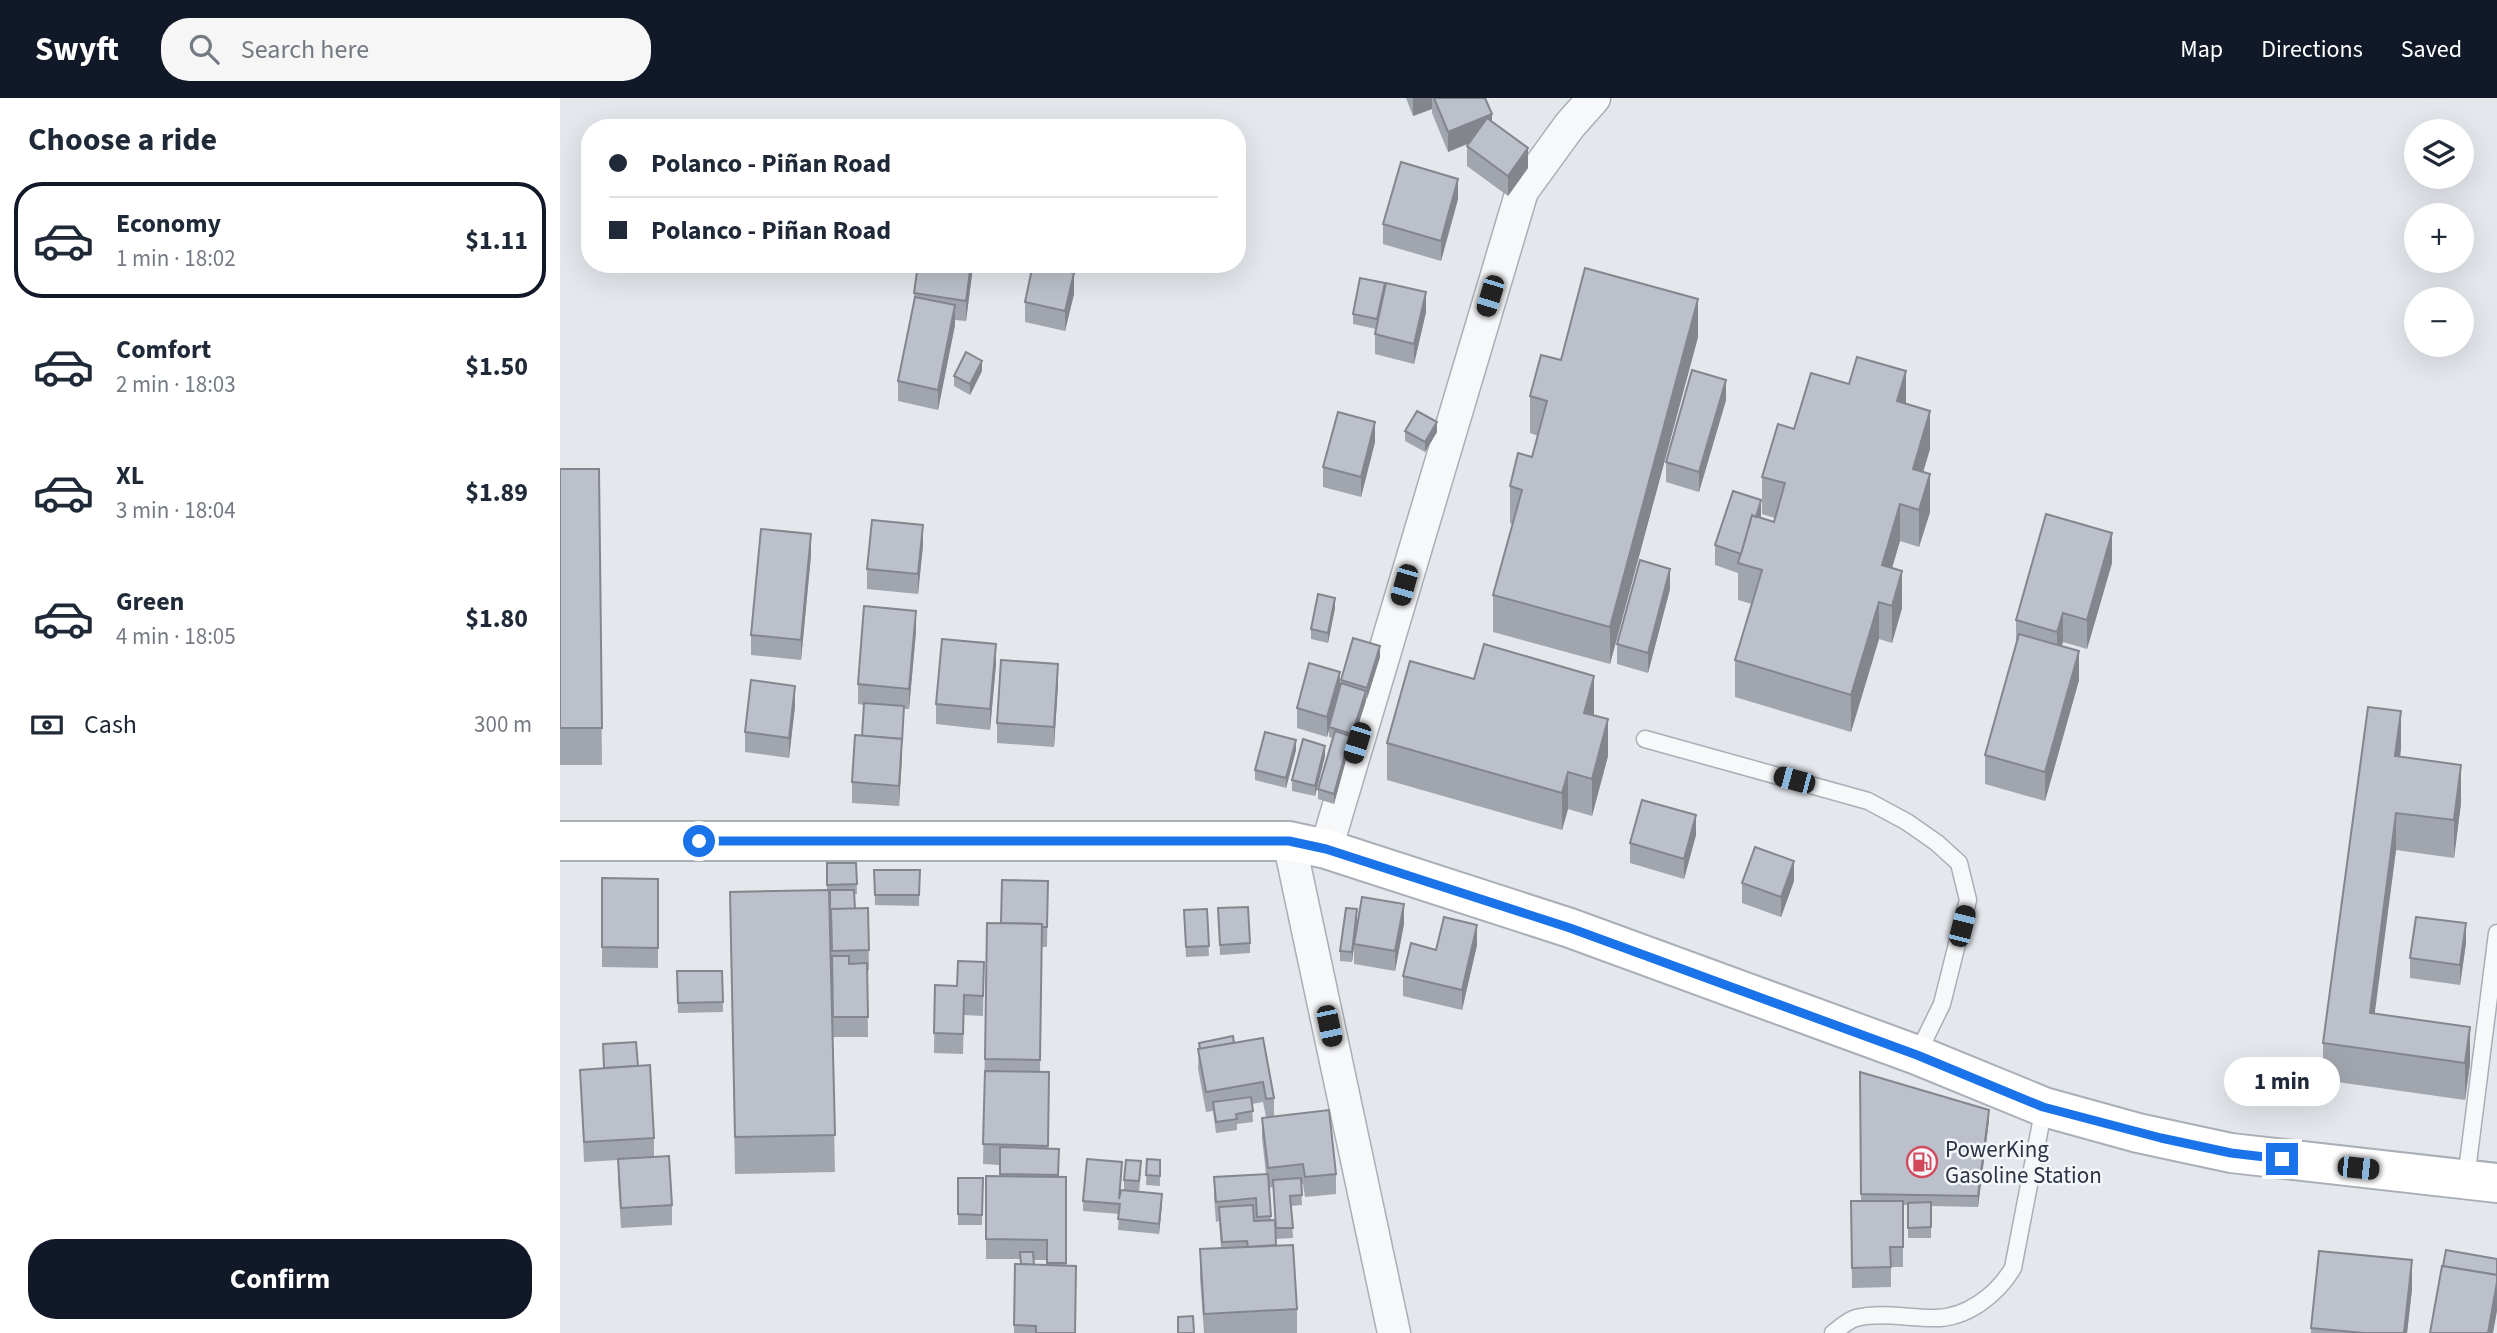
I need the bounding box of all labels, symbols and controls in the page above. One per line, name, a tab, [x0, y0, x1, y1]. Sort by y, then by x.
search box	[161, 18, 651, 81]
text: Swyft	[35, 26, 119, 73]
icon: search	[185, 30, 223, 68]
text: Search here	[241, 31, 369, 68]
text: Map	[2180, 32, 2223, 67]
text: Directions	[2261, 32, 2363, 67]
text: Saved	[2401, 32, 2462, 67]
text: Choose a ride	[28, 117, 217, 163]
map controls	[2404, 119, 2474, 357]
button: layers	[2404, 119, 2474, 189]
text: Polanco - Piñan Road	[651, 145, 891, 182]
button: +	[2404, 203, 2474, 273]
text: Economy	[116, 205, 221, 242]
icon: car	[32, 209, 95, 272]
text: Polanco - Piñan Road	[651, 212, 891, 249]
text: $1.11	[465, 222, 528, 259]
text: 1 min · 18:02	[116, 242, 236, 275]
car	[1474, 273, 1507, 319]
button: −	[2404, 287, 2474, 357]
text: Comfort	[116, 331, 211, 368]
icon: car	[32, 335, 95, 398]
text: $1.50	[465, 348, 528, 385]
text: 2 min · 18:03	[116, 368, 236, 401]
text: XL	[116, 457, 144, 494]
icon: car	[32, 461, 95, 524]
text: $1.89	[465, 474, 528, 511]
text: 3 min · 18:04	[116, 494, 236, 527]
car	[1389, 562, 1420, 608]
text: Green	[116, 583, 184, 620]
icon: car	[32, 587, 95, 650]
text: $1.80	[465, 600, 528, 637]
text: 4 min · 18:05	[116, 620, 236, 653]
icon: cash	[28, 706, 66, 744]
text: Cash	[84, 706, 137, 743]
text: 300 m	[474, 708, 532, 741]
car	[1341, 720, 1374, 766]
car	[1771, 764, 1818, 796]
route start	[683, 825, 715, 857]
car	[1947, 903, 1978, 949]
car	[1315, 1003, 1344, 1049]
callout: 1 min	[2224, 1058, 2340, 1107]
text: 1 min	[2254, 1065, 2310, 1098]
place label: PowerKing Gasoline Station	[1945, 1133, 2102, 1192]
route end	[2266, 1143, 2298, 1175]
fuel station icon: PowerKing Gasoline Station	[1905, 1145, 1939, 1179]
car	[2337, 1155, 2380, 1181]
button: Confirm	[28, 1239, 532, 1319]

